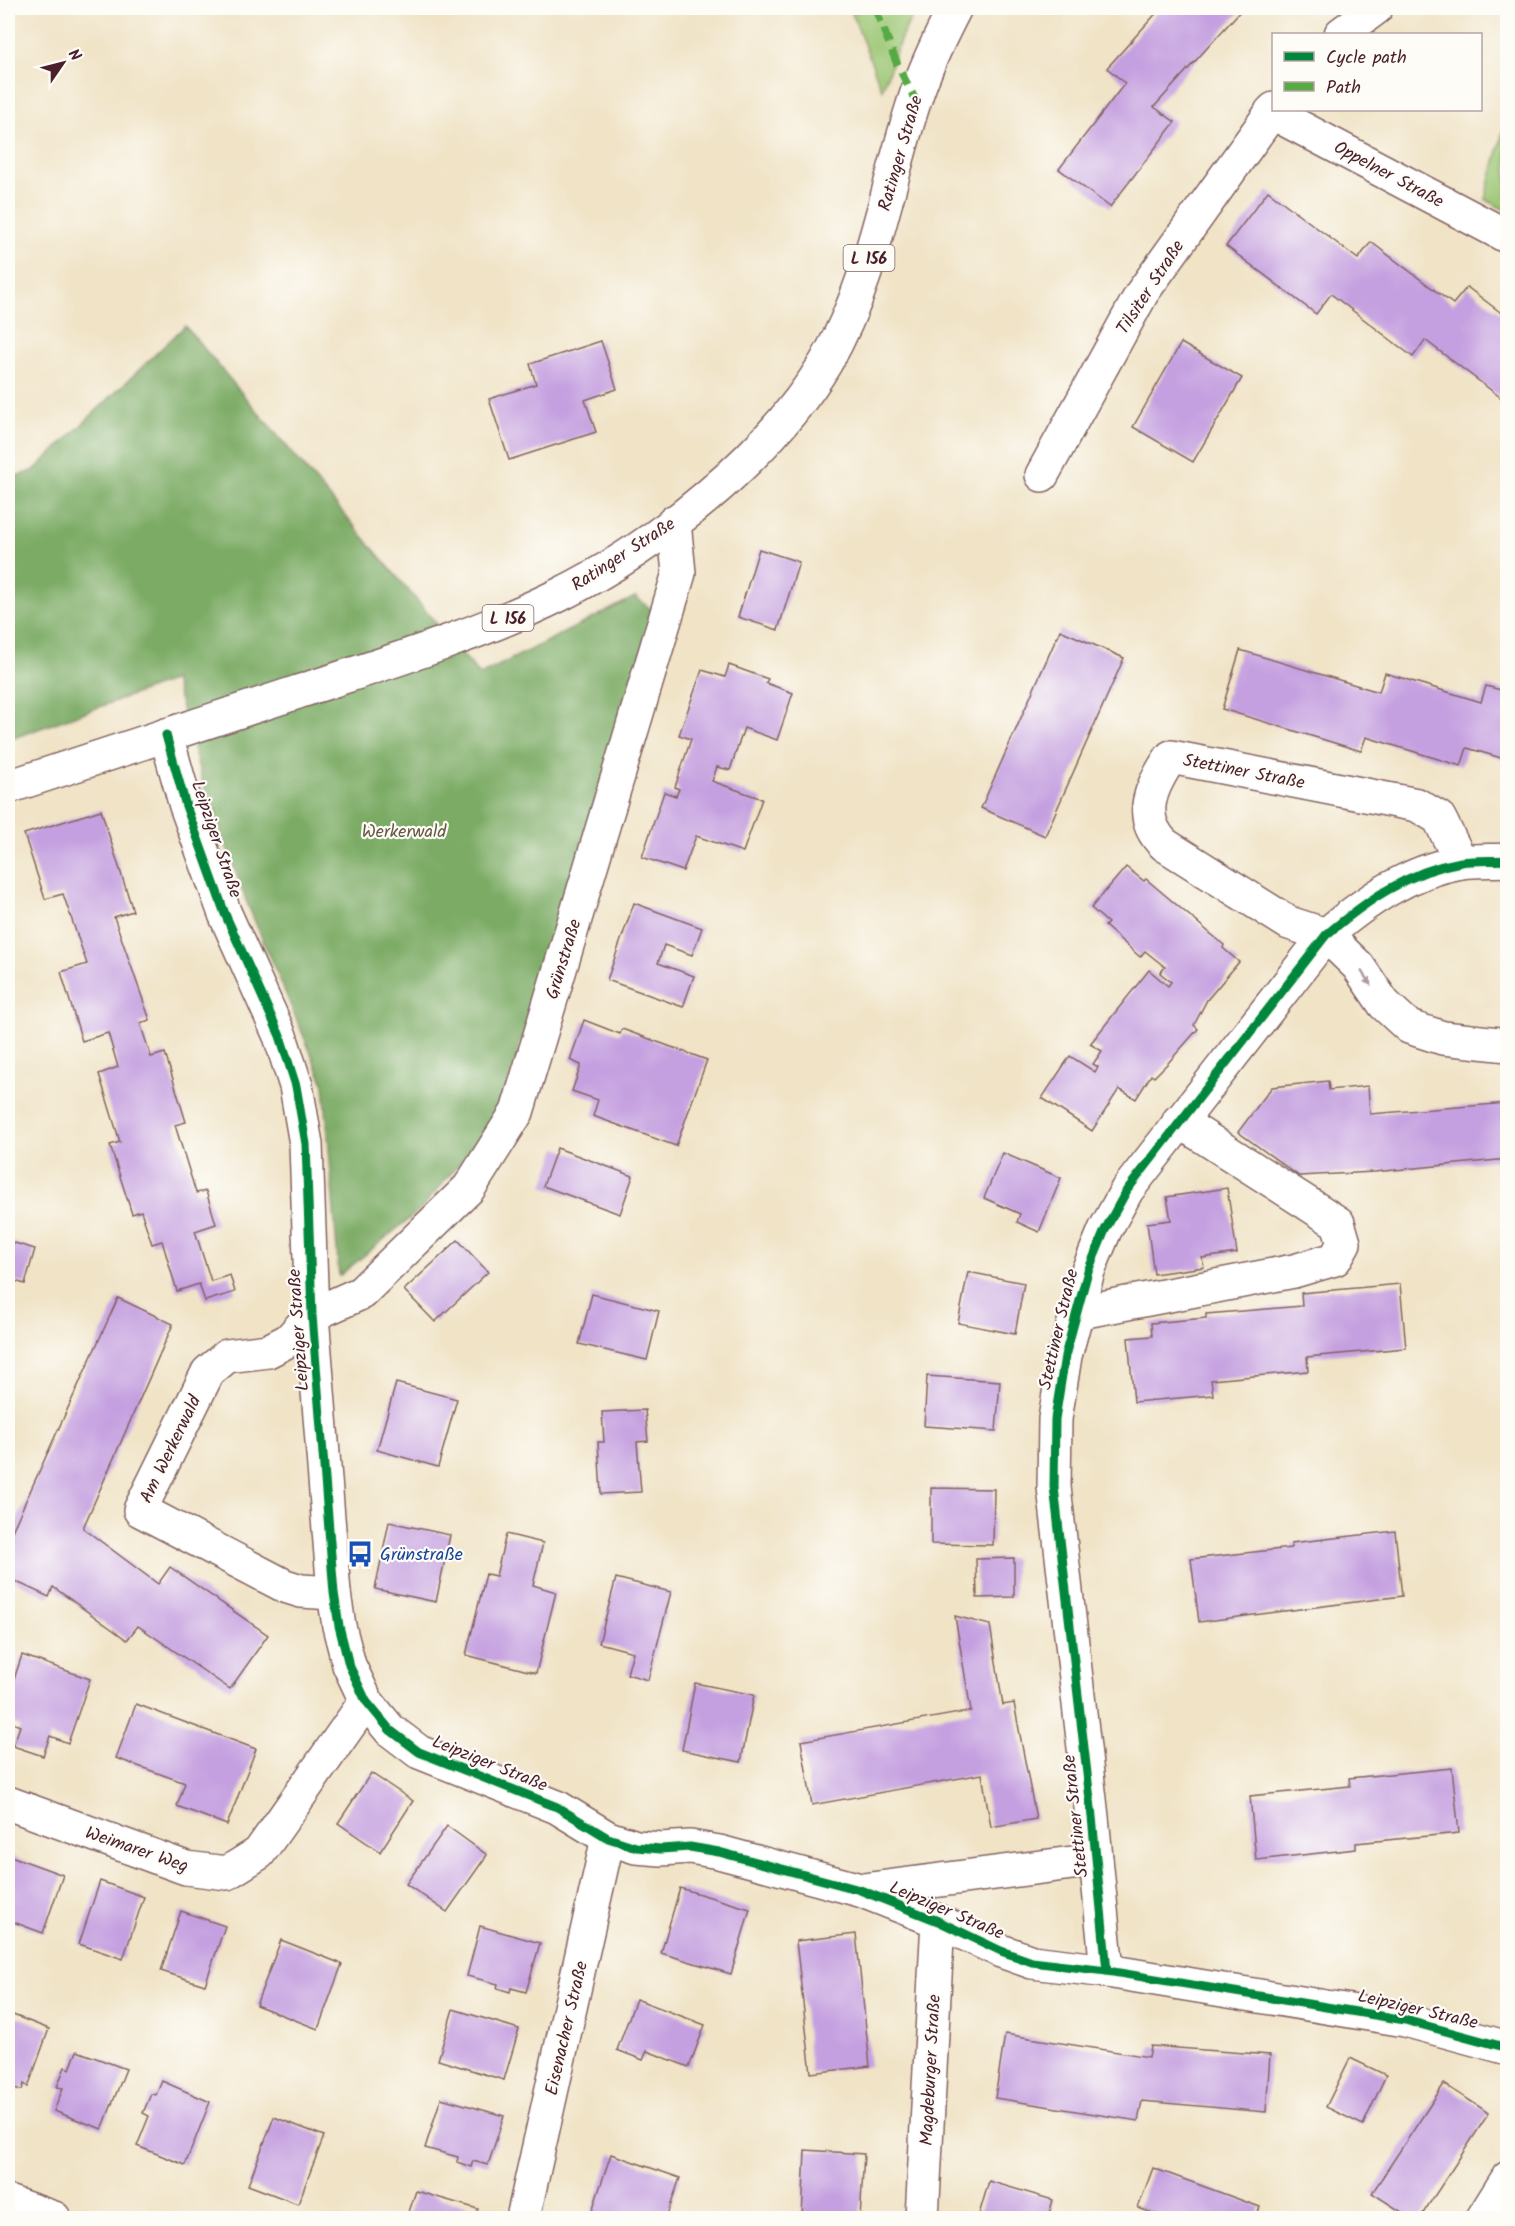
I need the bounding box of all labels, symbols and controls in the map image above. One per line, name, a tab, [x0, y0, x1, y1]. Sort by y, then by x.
north arrow	[33, 33, 93, 93]
legend	[1272, 33, 1482, 111]
text: N	[61, 44, 87, 67]
text: Cycle path	[1326, 44, 1407, 73]
text: Path	[1326, 74, 1361, 103]
street label: Ratinger Straße	[871, 92, 932, 215]
street label: Oppelner Straße	[1328, 134, 1449, 217]
street label: Tilsiter Straße	[1110, 235, 1193, 341]
road number: L 156	[844, 245, 894, 271]
street label: Ratinger Straße	[566, 511, 682, 600]
road number: L 156	[482, 605, 534, 631]
street label: Stettiner Straße	[1180, 746, 1307, 798]
street label: Leipziger Straße	[182, 777, 249, 902]
park label: Werkerwald	[362, 818, 447, 847]
street label: Grünstraße	[538, 916, 590, 1003]
one-way arrow	[1360, 969, 1372, 985]
street label: Stettiner Straße	[1031, 1266, 1087, 1393]
street label: Leipziger Straße	[281, 1268, 318, 1392]
street label: Am Werkerwald	[133, 1390, 210, 1509]
bus stop icon: Grünstraße	[345, 1539, 375, 1569]
place label: Grünstraße	[380, 1541, 463, 1570]
street label: Leipziger Straße	[427, 1728, 552, 1801]
street label: Stettiner Straße	[1056, 1753, 1097, 1879]
street label: Weimarer Weg	[81, 1819, 192, 1882]
street label: Leipziger Straße	[884, 1874, 1008, 1949]
street label: Eisenacher Straße	[538, 1958, 597, 2098]
street label: Leipziger Straße	[1355, 1983, 1481, 2038]
street label: Magdeburger Straße	[913, 1994, 950, 2147]

